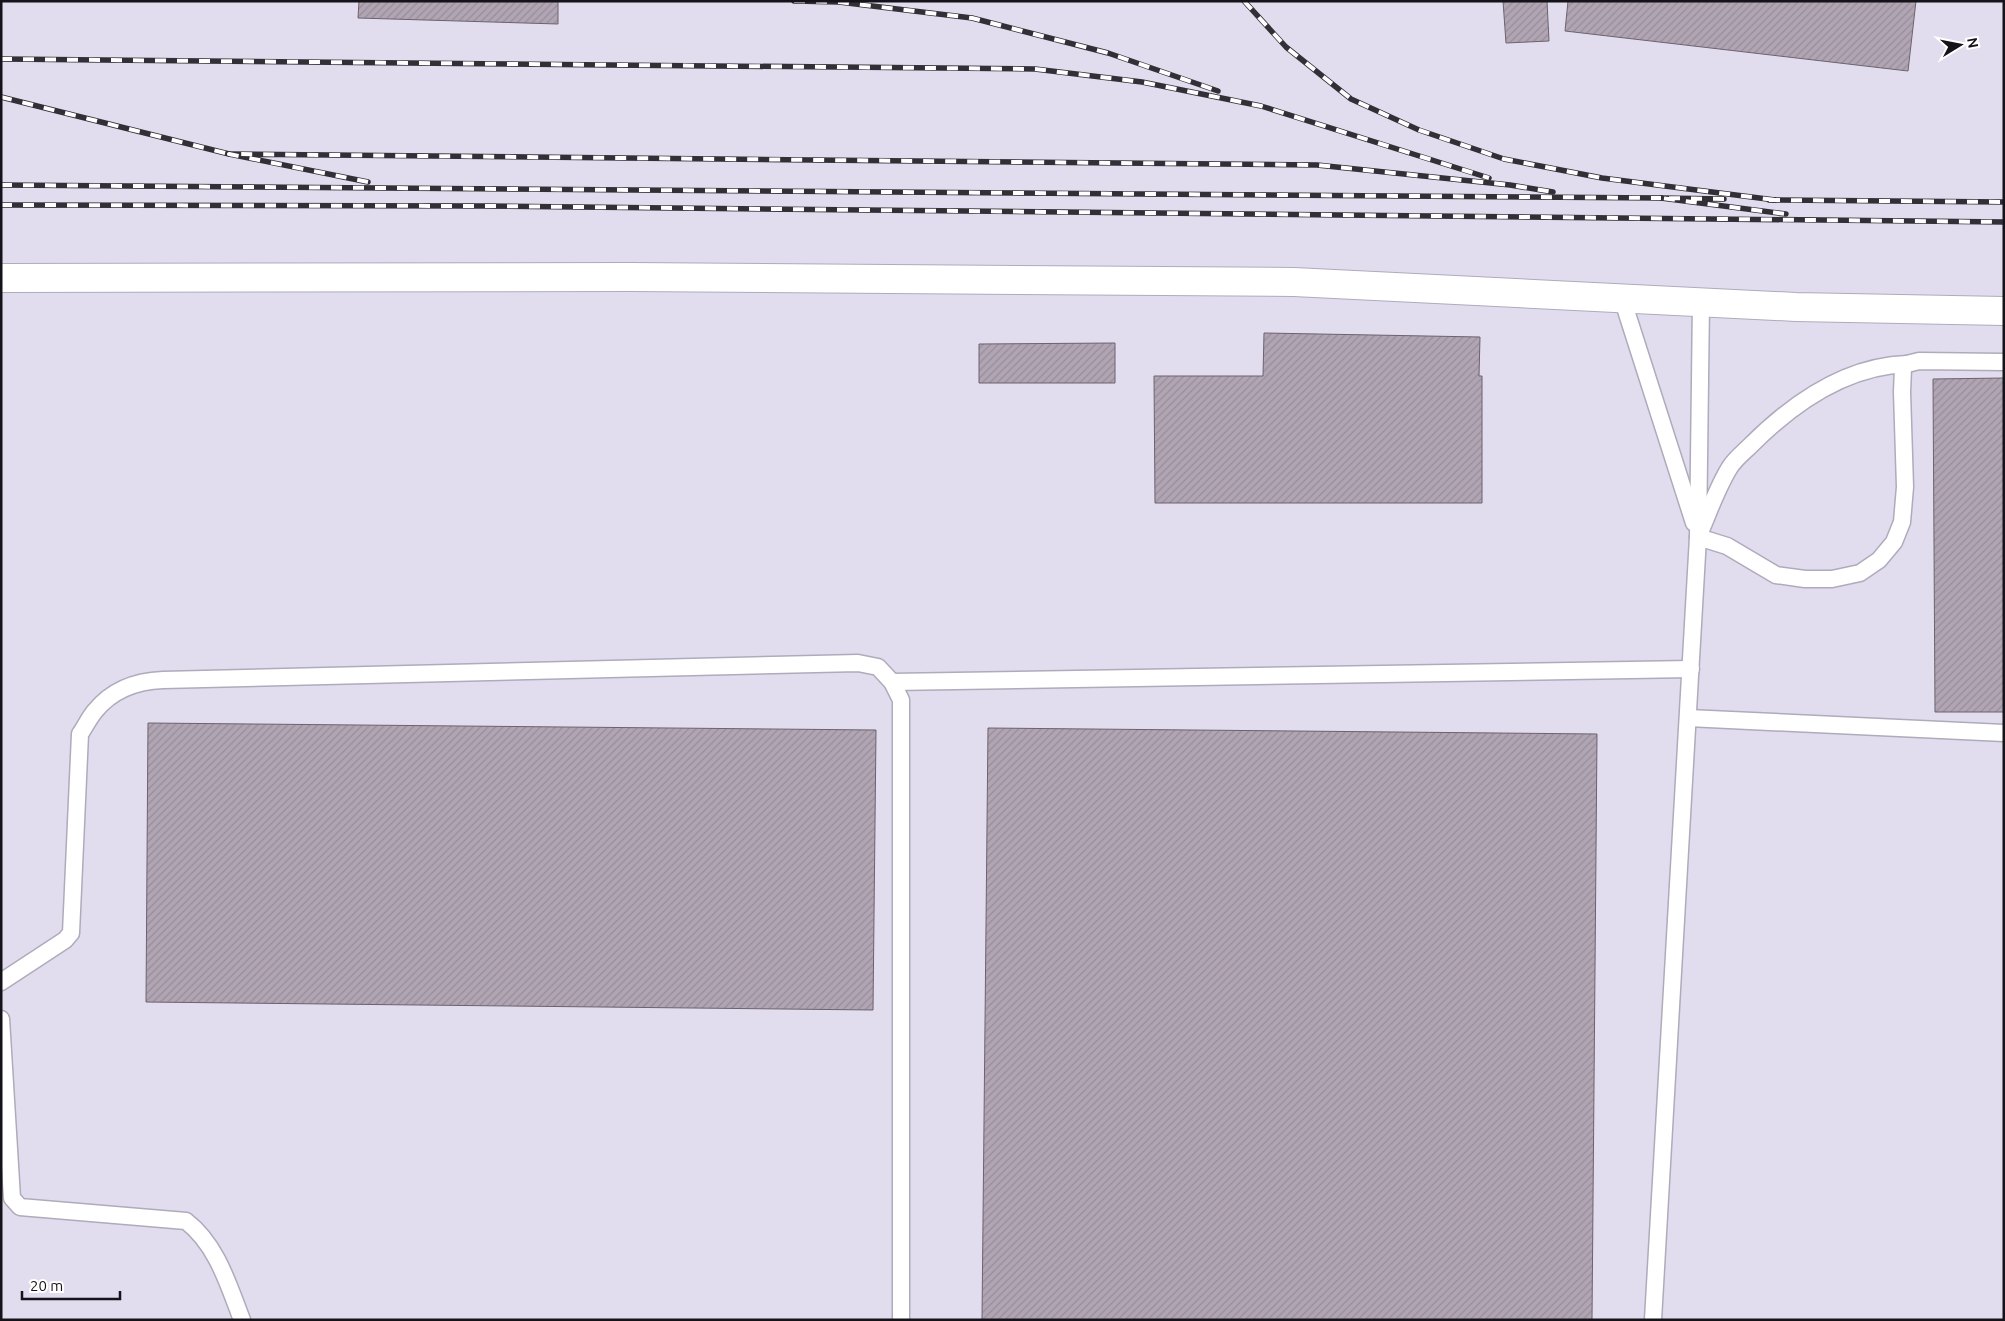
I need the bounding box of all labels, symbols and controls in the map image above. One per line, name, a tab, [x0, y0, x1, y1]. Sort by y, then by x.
north arrow	[1935, 20, 1985, 70]
text: N	[1964, 36, 1982, 49]
scale bar	[22, 1268, 120, 1300]
text: 20 m	[30, 1277, 63, 1294]

